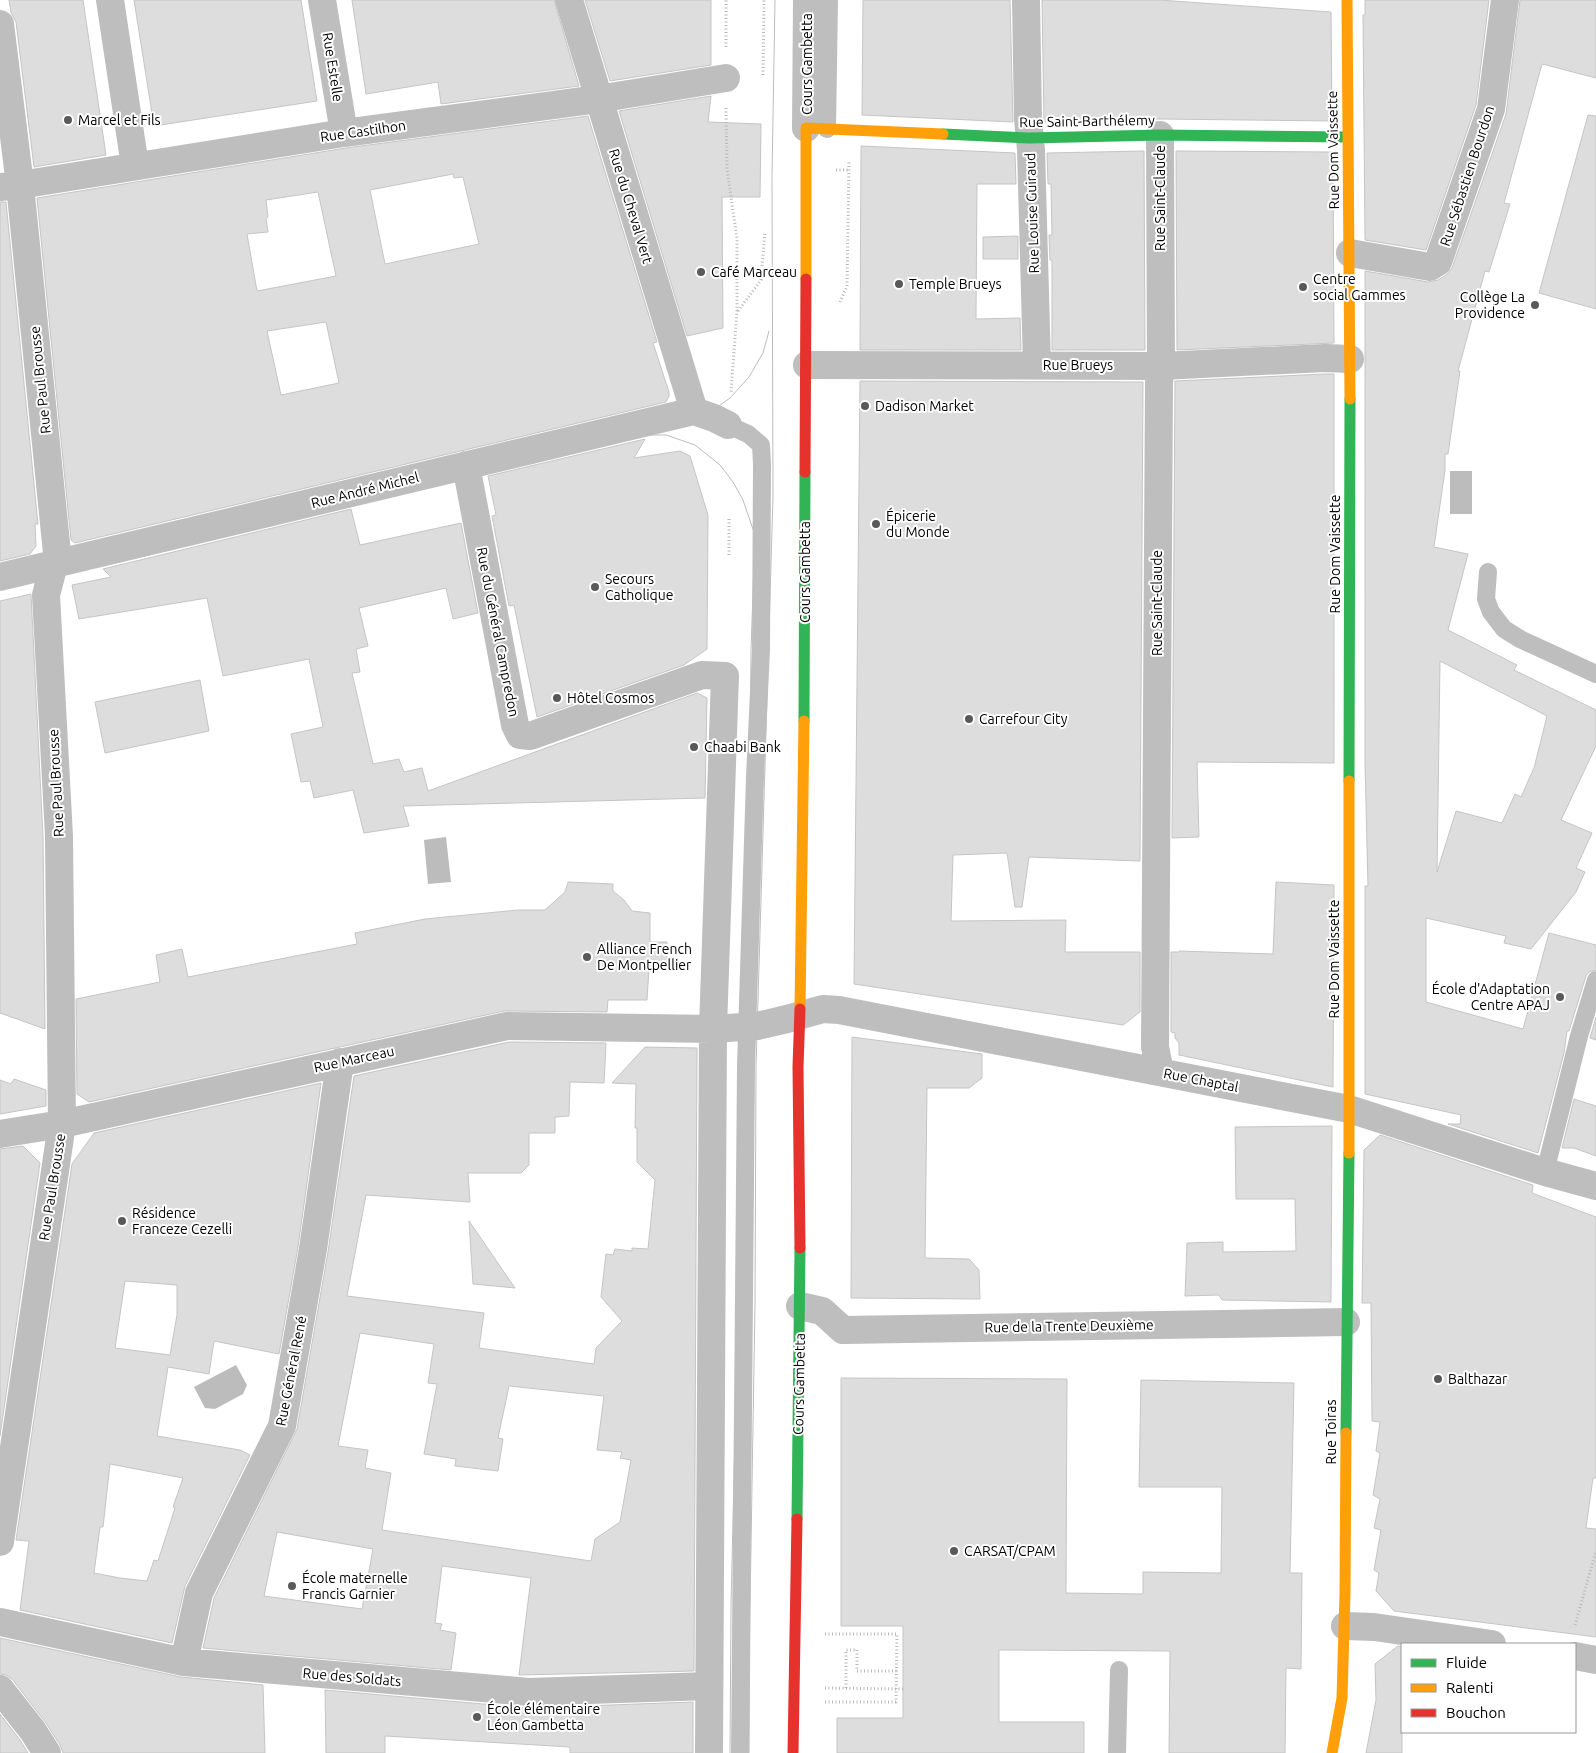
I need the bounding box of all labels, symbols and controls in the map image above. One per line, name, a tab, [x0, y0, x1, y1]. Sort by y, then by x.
street label: Cours Gambetta	[799, 13, 815, 115]
street label: Rue Estelle	[320, 31, 346, 103]
street label: Rue Dom Vaissette	[1324, 90, 1342, 210]
street label: Rue Sébastien Bourdon	[1437, 104, 1497, 248]
place label: Marcel et Fils	[78, 112, 161, 128]
street label: Rue Saint-Barthélemy	[1019, 112, 1155, 130]
marker: Marcel et Fils	[62, 114, 74, 126]
street label: Rue Castilhon	[319, 117, 407, 145]
street label: Rue Saint-Claude	[1152, 145, 1168, 251]
street label: Rue du Cheval Vert	[606, 147, 656, 266]
street label: Rue Louise Guiraud	[1022, 152, 1042, 274]
place label: Café Marceau	[711, 264, 797, 280]
marker: Café Marceau	[695, 266, 707, 278]
place label: Centre social Gammes	[1313, 271, 1406, 303]
place label: Temple Brueys	[909, 276, 1001, 292]
marker: Temple Brueys	[893, 278, 905, 290]
marker: Centre social Gammes	[1297, 281, 1309, 293]
place label: Collège La Providence	[1455, 289, 1525, 321]
marker: Collège La Providence	[1529, 299, 1541, 311]
street label: Rue Paul Brousse	[26, 325, 54, 435]
street label: Rue Brueys	[1043, 357, 1113, 373]
place label: Dadison Market	[875, 398, 974, 414]
marker: Dadison Market	[859, 400, 871, 412]
street label: Rue André Michel	[309, 469, 421, 511]
street label: Rue Dom Vaissette	[1327, 495, 1343, 613]
place label: Épicerie du Monde	[886, 507, 950, 540]
marker: Épicerie du Monde	[870, 518, 882, 530]
street label: Cours Gambetta	[797, 521, 813, 623]
street label: Rue du Général Campredon	[474, 546, 522, 718]
street label: Rue Saint-Claude	[1149, 550, 1165, 656]
place label: Secours Catholique	[605, 571, 673, 603]
marker: Secours Catholique	[589, 581, 601, 593]
place label: Hôtel Cosmos	[567, 690, 654, 706]
marker: Hôtel Cosmos	[551, 692, 563, 704]
place label: Carrefour City	[979, 711, 1068, 727]
marker: Carrefour City	[963, 713, 975, 725]
street label: Rue Paul Brousse	[45, 729, 67, 837]
place label: Chaabi Bank	[704, 739, 781, 755]
marker: Chaabi Bank	[688, 741, 700, 753]
street label: Rue Dom Vaissette	[1326, 900, 1342, 1018]
place label: Alliance French De Montpellier	[597, 941, 692, 973]
marker: Alliance French De Montpellier	[581, 951, 593, 963]
place label: École d'Adaptation Centre APAJ	[1432, 980, 1550, 1013]
marker: École d'Adaptation Centre APAJ	[1554, 991, 1566, 1003]
street label: Rue Marceau	[312, 1043, 396, 1075]
street label: Rue Chaptal	[1162, 1065, 1240, 1095]
street label: Rue Paul Brousse	[36, 1132, 68, 1242]
place label: Résidence Franceze Cezelli	[132, 1205, 232, 1237]
marker: Résidence Franceze Cezelli	[116, 1215, 128, 1227]
street label: Rue Général René	[272, 1315, 310, 1427]
street label: Rue de la Trente Deuxième	[984, 1317, 1154, 1335]
street label: Cours Gambetta	[790, 1333, 808, 1435]
place label: Balthazar	[1448, 1371, 1508, 1387]
marker: Balthazar	[1432, 1373, 1444, 1385]
street label: Rue Toiras	[1323, 1400, 1339, 1464]
place label: CARSAT/CPAM	[964, 1543, 1056, 1559]
marker: CARSAT/CPAM	[948, 1545, 960, 1557]
place label: École maternelle Francis Garnier	[302, 1569, 408, 1602]
marker: École maternelle Francis Garnier	[286, 1580, 298, 1592]
legend	[1401, 1643, 1576, 1733]
text: Fluide	[1446, 1654, 1487, 1671]
street label: Rue des Soldats	[302, 1665, 402, 1689]
text: Ralenti	[1446, 1679, 1493, 1696]
place label: École élémentaire Léon Gambetta	[487, 1700, 600, 1733]
text: Bouchon	[1446, 1704, 1506, 1721]
marker: École élémentaire Léon Gambetta	[471, 1711, 483, 1723]

